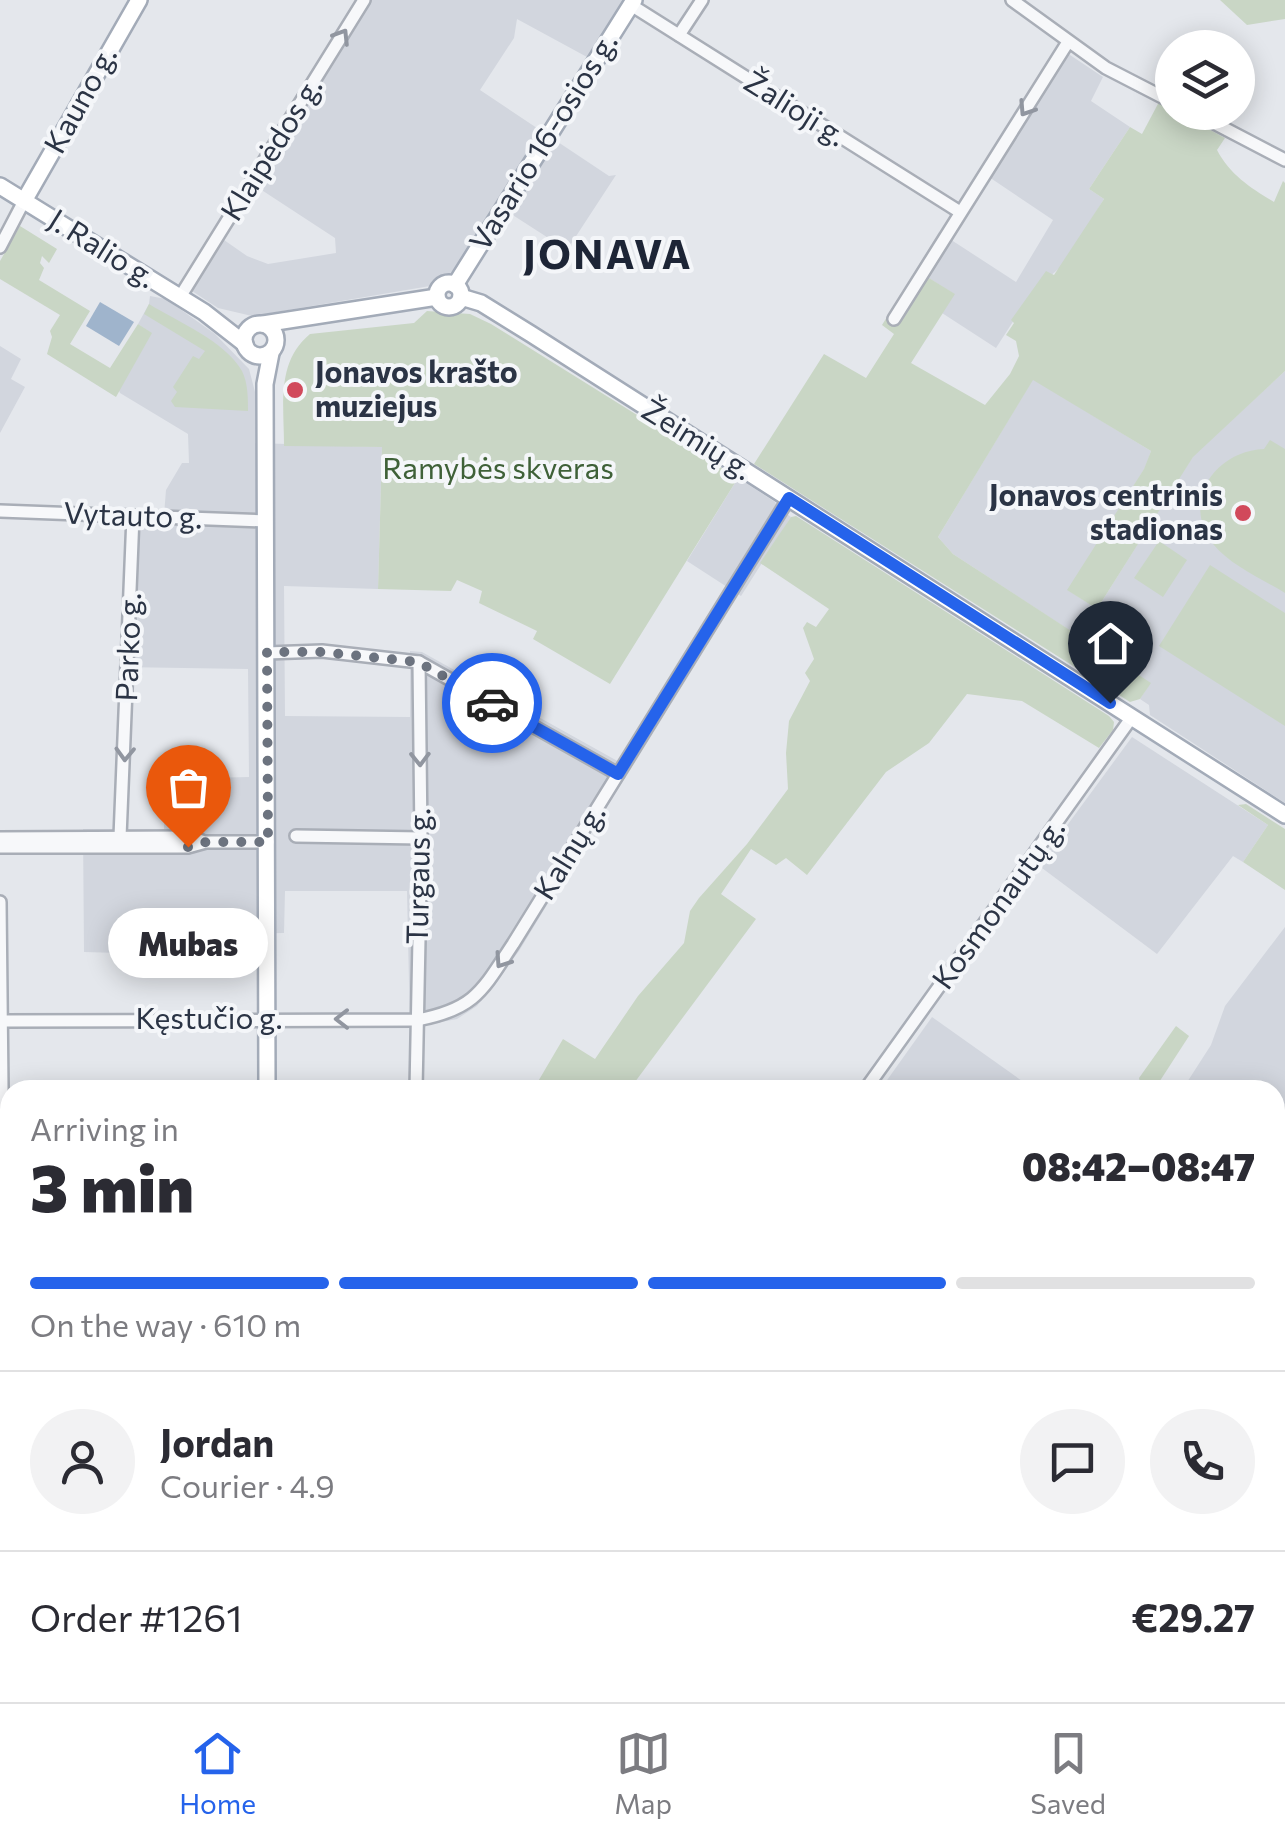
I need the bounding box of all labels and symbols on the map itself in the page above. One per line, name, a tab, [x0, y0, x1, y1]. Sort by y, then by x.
street label: Vasario 16-osios g.	[460, 25, 624, 257]
one-way arrow	[330, 28, 349, 46]
street label: Kauno g.	[34, 39, 123, 159]
street label: Žalioji g.	[738, 61, 854, 153]
street label: Klaipėdos g.	[211, 69, 329, 226]
one-way arrow	[1019, 98, 1038, 116]
street label: J. Ralio g.	[43, 199, 164, 294]
district label: JONAVA	[523, 228, 693, 277]
place label: Jonavos krašto muziejus	[315, 352, 518, 423]
marker: Jonavos krašto muziejus	[284, 379, 306, 401]
street label: Žeimių g.	[636, 389, 760, 486]
park label: Ramybės skveras	[382, 448, 614, 485]
place label: Jonavos centrinis stadionas	[989, 475, 1223, 546]
street label: Vytauto g.	[63, 493, 203, 534]
marker: Jonavos centrinis stadionas	[1232, 502, 1254, 524]
street label: Parko g.	[106, 592, 147, 702]
pin	[1068, 601, 1153, 704]
courier	[442, 653, 542, 753]
pin	[146, 745, 231, 848]
one-way arrow	[115, 746, 136, 762]
one-way arrow	[409, 752, 431, 768]
street label: Kalnų g.	[524, 796, 612, 906]
street label: Turgaus g.	[397, 807, 436, 945]
street label: Kosmonautų g.	[923, 810, 1071, 995]
callout: Mubas	[108, 907, 268, 977]
one-way arrow	[495, 951, 514, 969]
street label: Kęstučio g.	[135, 998, 283, 1035]
one-way arrow	[334, 1008, 350, 1030]

